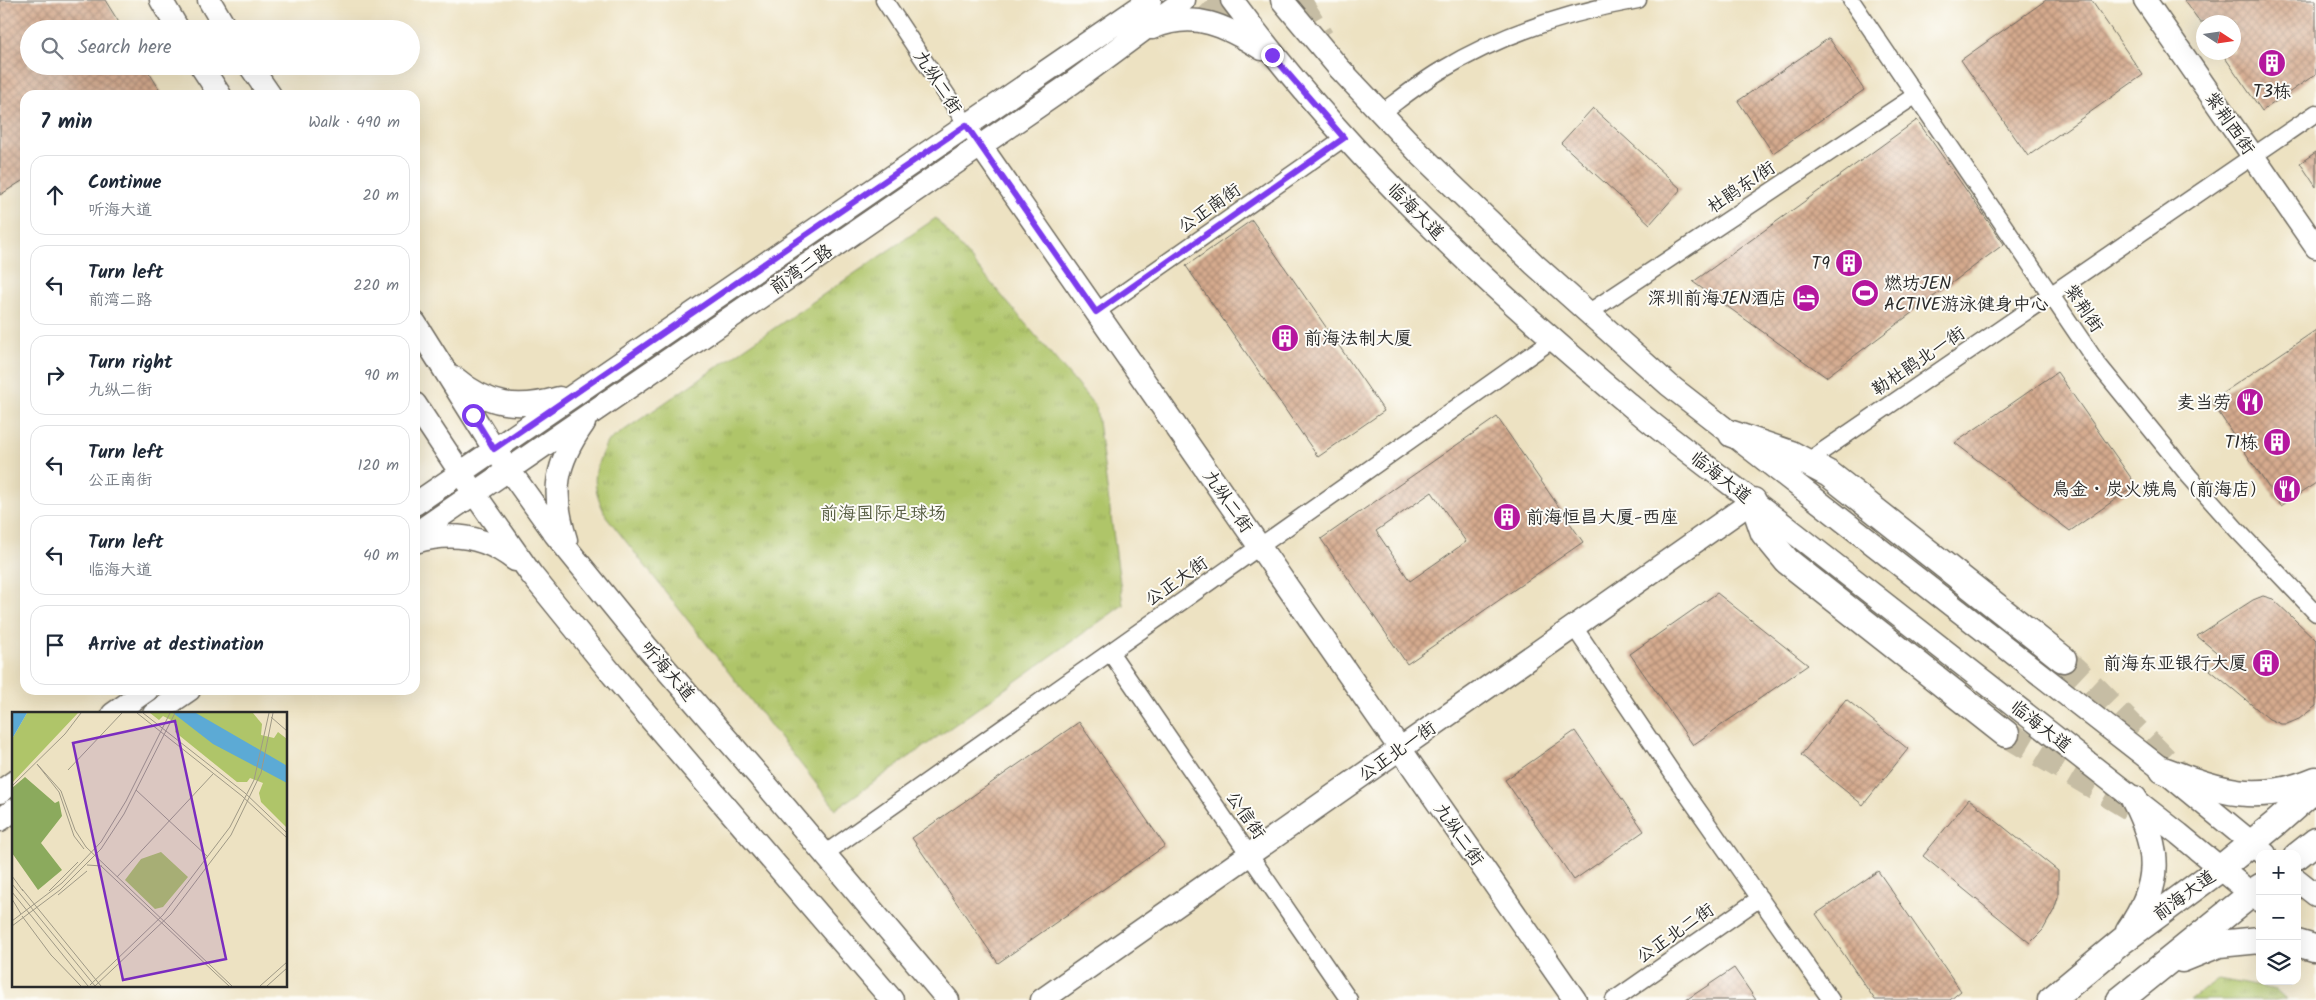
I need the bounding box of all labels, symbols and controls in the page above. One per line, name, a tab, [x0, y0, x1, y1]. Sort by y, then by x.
north arrow	[2196, 15, 2241, 60]
search box	[20, 20, 420, 75]
text: Search here	[78, 33, 172, 63]
icon: search	[38, 34, 66, 62]
route end	[1261, 44, 1284, 67]
street label: 九纵二街	[905, 45, 969, 121]
building icon: T3栋	[2257, 48, 2287, 78]
place label: T3栋	[2253, 78, 2291, 107]
street label: 紫荆西街	[2196, 86, 2261, 162]
text: 7 min	[40, 106, 92, 139]
text: Walk · 490 m	[308, 110, 400, 135]
street label: 杜鹃东1街	[1702, 155, 1782, 222]
text: Continue	[88, 168, 161, 198]
street label: 临海大道	[1379, 176, 1451, 248]
street label: 公正南街	[1172, 177, 1248, 242]
icon: ahead	[41, 181, 69, 209]
text: 20 m	[363, 183, 399, 208]
text: 听海大道	[88, 198, 152, 223]
street label: 前湾二路	[764, 238, 840, 303]
building icon: T9	[1834, 248, 1864, 278]
place label: T9	[1812, 250, 1830, 279]
text: Turn left	[88, 258, 163, 288]
place label: 燃坊JEN ACTIVE游泳健身中心	[1884, 270, 2049, 320]
icon: left	[41, 271, 69, 299]
text: 220 m	[353, 273, 399, 298]
sports icon: 燃坊JEN ACTIVE游泳健身中心	[1850, 278, 1880, 308]
street label: 紫荆街	[2056, 278, 2110, 339]
hotel icon: 深圳前海JEN酒店	[1791, 283, 1821, 313]
place label: 深圳前海JEN酒店	[1648, 285, 1787, 314]
text: 前湾二路	[88, 288, 152, 313]
street label: 勒杜鹃北一街	[1866, 320, 1972, 404]
building icon: 前海法制大厦	[1270, 323, 1300, 353]
place label: 前海法制大厦	[1304, 325, 1412, 354]
text: Turn right	[88, 348, 173, 378]
icon: right	[41, 361, 69, 389]
text: 90 m	[364, 363, 399, 388]
text: 九纵二街	[88, 378, 152, 403]
restaurant icon: 麦当劳	[2235, 387, 2265, 417]
place label: 麦当劳	[2177, 389, 2231, 418]
route start	[462, 404, 485, 427]
building icon: T1栋	[2262, 427, 2292, 457]
place label: T1栋	[2225, 429, 2258, 458]
text: Turn left	[88, 438, 163, 468]
street label: 临海大道	[1683, 445, 1757, 512]
icon: left	[41, 451, 69, 479]
text: 120 m	[358, 453, 399, 478]
street label: 九纵二街	[1194, 464, 1259, 540]
text: 公正南街	[88, 468, 152, 493]
restaurant icon: 鳥金・炭火焼鳥（前海店）	[2272, 474, 2302, 504]
place label: 鳥金・炭火焼鳥（前海店）	[2052, 476, 2268, 505]
park label: 前海国际足球场	[820, 500, 946, 529]
building icon: 前海恒昌大厦-西座	[1492, 502, 1522, 532]
place label: 前海恒昌大厦-西座	[1526, 504, 1678, 533]
text: Turn left	[88, 528, 163, 558]
icon: left	[41, 541, 69, 569]
text: 40 m	[363, 543, 399, 568]
street label: 公正大街	[1139, 550, 1215, 615]
text: 临海大道	[88, 558, 152, 583]
text: Arrive at destination	[88, 630, 264, 660]
icon: arrive	[41, 631, 69, 659]
street label: 听海大道	[632, 635, 701, 709]
building icon: 前海东亚银行大厦	[2251, 648, 2281, 678]
place label: 前海东亚银行大厦	[2103, 650, 2247, 679]
street label: 临海大道	[2003, 694, 2077, 761]
inset map	[12, 712, 288, 988]
street label: 公正北一街	[1353, 715, 1443, 790]
street label: 公信街	[1217, 785, 1272, 846]
street label: 九纵二街	[1425, 797, 1490, 873]
map controls	[2256, 850, 2301, 985]
button: +	[2256, 850, 2301, 895]
street label: 前海大道	[2147, 863, 2223, 929]
button: −	[2256, 895, 2301, 940]
street label: 公正北二街	[1631, 897, 1721, 972]
button: layers	[2256, 940, 2301, 985]

